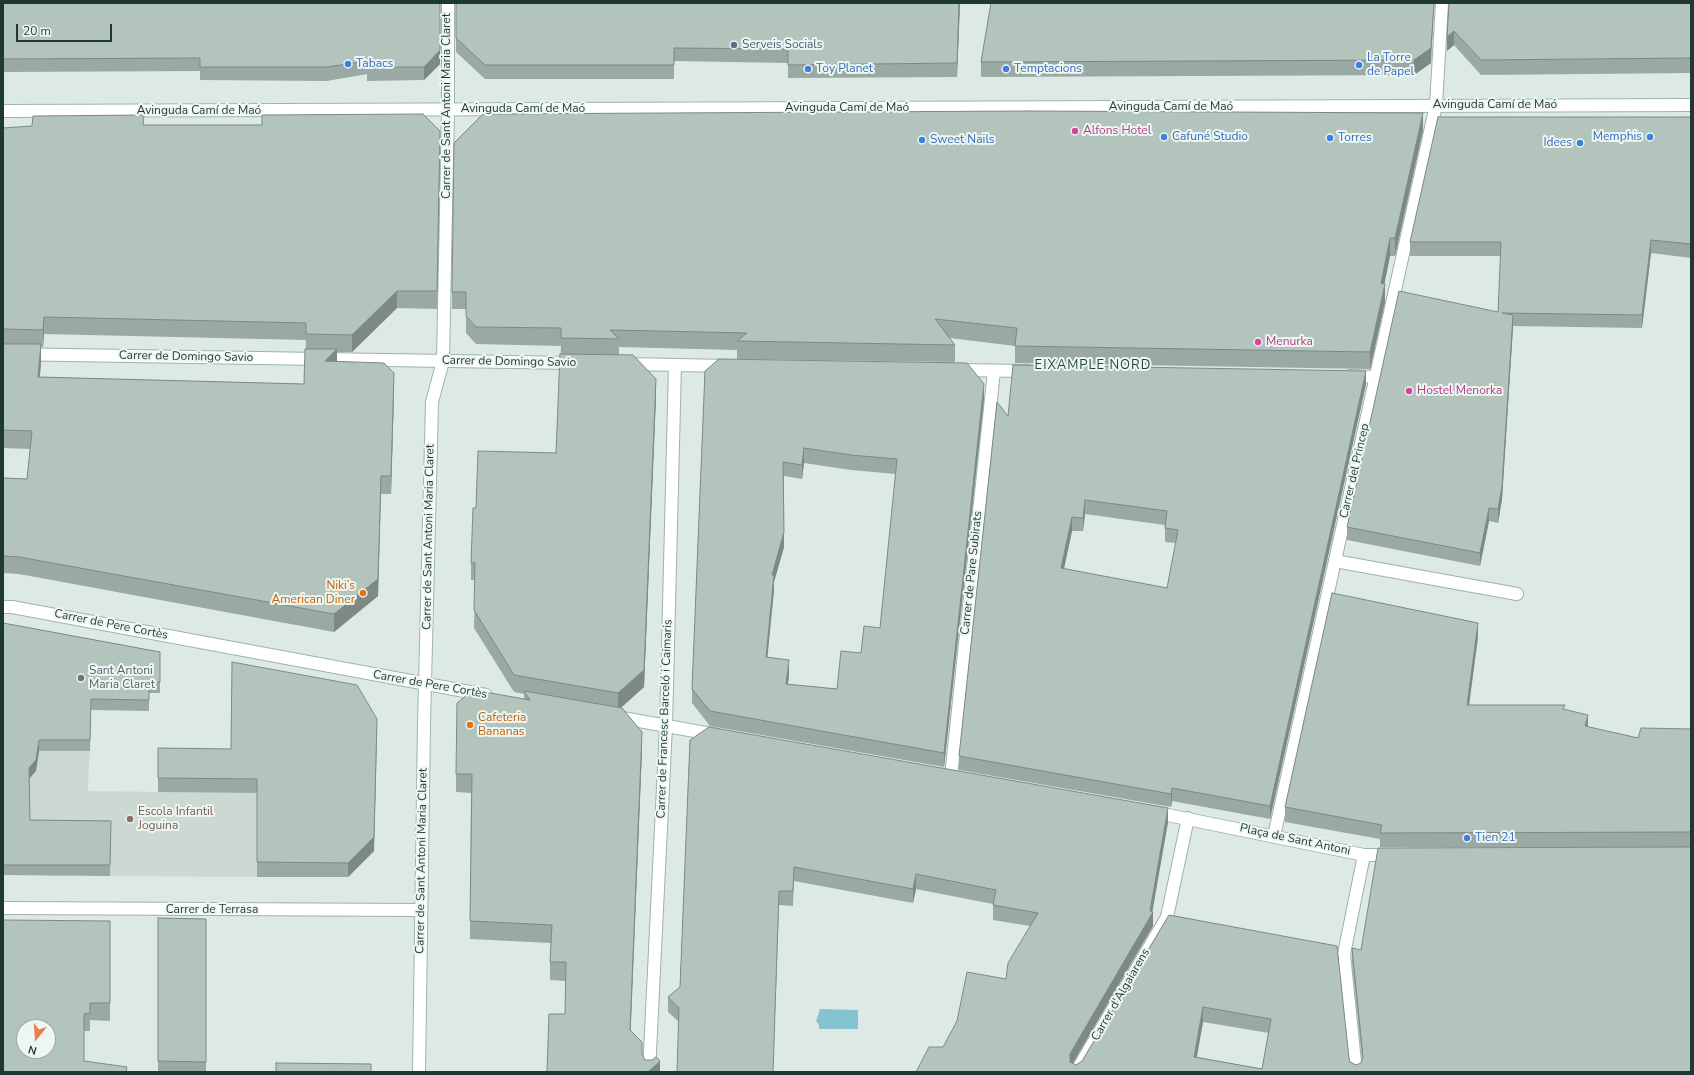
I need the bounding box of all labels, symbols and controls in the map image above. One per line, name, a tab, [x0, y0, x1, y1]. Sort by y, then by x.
street label: Carrer de Sant Antoni Maria Claret	[440, 13, 454, 199]
scale bar	[18, 16, 114, 42]
text: 20 m	[23, 23, 51, 39]
place label: Serveis Socials	[742, 38, 823, 52]
marker: Serveis Socials	[729, 40, 739, 50]
place label: La Torre de Papel	[1367, 51, 1414, 79]
place label: Tabacs	[356, 57, 393, 71]
marker: Tabacs	[343, 59, 353, 69]
marker: La Torre de Papel	[1354, 60, 1364, 70]
place label: Toy Planet	[816, 62, 873, 76]
place label: Temptacions	[1014, 62, 1082, 76]
marker: Toy Planet	[803, 64, 813, 74]
marker: Temptacions	[1001, 64, 1011, 74]
street label: Avinguda Camí de Maó	[1433, 98, 1557, 112]
street label: Avinguda Camí de Maó	[1109, 100, 1233, 114]
street label: Avinguda Camí de Maó	[785, 101, 909, 115]
street label: Avinguda Camí de Maó	[461, 102, 585, 116]
street label: Avinguda Camí de Maó	[137, 104, 261, 118]
place label: Alfons Hotel	[1083, 124, 1151, 138]
marker: Alfons Hotel	[1070, 126, 1080, 136]
place label: Cafuné Studio	[1172, 130, 1248, 144]
place label: Memphis	[1593, 130, 1642, 144]
place label: Torres	[1338, 131, 1372, 145]
marker: Cafuné Studio	[1159, 132, 1169, 142]
marker: Memphis	[1645, 132, 1655, 142]
place label: Sweet Nails	[930, 133, 995, 147]
marker: Torres	[1325, 133, 1335, 143]
marker: Sweet Nails	[917, 135, 927, 145]
place label: Idees	[1543, 136, 1572, 150]
marker: Idees	[1575, 138, 1585, 148]
place label: Menurka	[1266, 335, 1313, 349]
marker: Menurka	[1253, 337, 1263, 347]
street label: Carrer de Domingo Savio	[119, 349, 253, 365]
street label: Carrer de Domingo Savio	[442, 354, 576, 370]
district label: EIXAMPLE NORD	[1035, 358, 1151, 374]
place label: Hostel Menorka	[1417, 384, 1502, 398]
marker: Hostel Menorka	[1404, 386, 1414, 396]
street label: Carrer del Princep	[1337, 422, 1373, 520]
street label: Carrer de Sant Antoni Maria Claret	[420, 444, 438, 630]
street label: Carrer de Pare Subirats	[958, 510, 986, 636]
place label: Niki’s American Diner	[272, 579, 355, 607]
marker: Niki’s American Diner	[358, 588, 368, 598]
street label: Carrer de Pere Cortès	[53, 607, 169, 643]
street label: Carrer de Francesc Barceló i Caimaris	[654, 619, 676, 819]
place label: Sant Antoni Maria Claret	[89, 664, 155, 692]
street label: Carrer de Pere Cortès	[372, 668, 488, 702]
marker: Sant Antoni Maria Claret	[76, 673, 86, 683]
place label: Cafeteria Bananas	[478, 711, 526, 739]
marker: Cafeteria Bananas	[465, 720, 475, 730]
street label: Carrer de Sant Antoni Maria Claret	[413, 768, 431, 954]
place label: Escola Infantil Joguina	[138, 805, 213, 833]
marker: Escola Infantil Joguina	[125, 814, 135, 824]
street label: Plaça de Sant Antoni	[1238, 821, 1352, 859]
place label: Tien 21	[1475, 831, 1516, 845]
marker: Tien 21	[1462, 833, 1472, 843]
street label: Carrer de Terrasa	[166, 903, 258, 917]
street label: Carrer d'Algaiarens	[1089, 946, 1153, 1044]
north arrow	[16, 1019, 56, 1059]
text: N	[27, 1042, 39, 1058]

